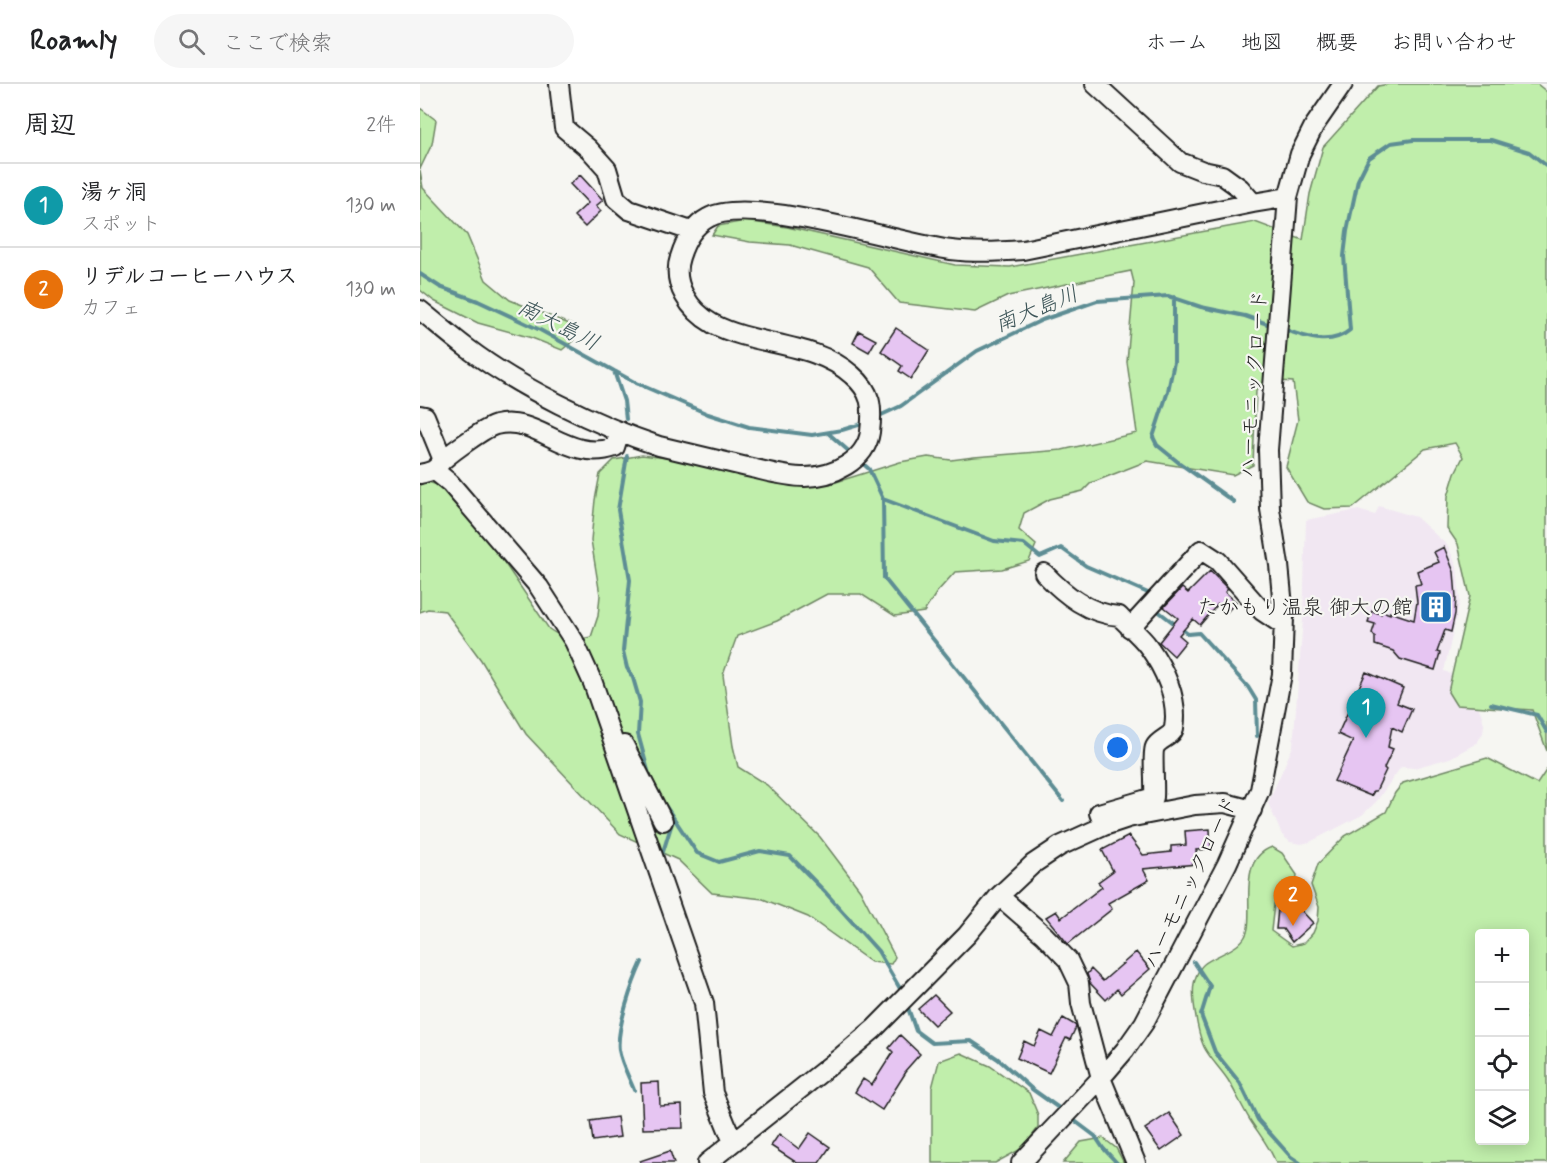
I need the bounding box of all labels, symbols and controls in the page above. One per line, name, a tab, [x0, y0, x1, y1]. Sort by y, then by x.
search box	[154, 14, 574, 68]
text: Roamly	[30, 23, 118, 60]
icon: search	[175, 25, 208, 58]
text: ホーム	[1146, 29, 1208, 57]
text: 地図	[1241, 29, 1283, 57]
text: 概要	[1316, 29, 1358, 57]
text: お問い合わせ	[1391, 29, 1517, 57]
text: ここで検索	[223, 30, 333, 58]
text: 周辺	[24, 109, 76, 143]
text: 2件	[366, 112, 396, 139]
text: 湯ヶ洞	[81, 179, 147, 207]
text: 1	[39, 192, 48, 219]
text: 130 m	[345, 192, 396, 219]
text: スポット	[81, 211, 161, 238]
text: リデルコーヒーハウス	[81, 263, 297, 291]
text: 2	[39, 276, 48, 303]
text: 130 m	[345, 276, 396, 303]
water label: 南大島川	[991, 280, 1083, 339]
street label: ハーモニックロード	[1233, 289, 1275, 479]
water label: 南大島川	[513, 293, 604, 358]
text: カフェ	[81, 295, 141, 322]
building icon: たかもり温泉 御大の館	[1418, 589, 1454, 625]
place label: たかもり温泉 御大の館	[1197, 594, 1413, 622]
pin: 1	[1346, 688, 1386, 738]
your location	[1103, 733, 1132, 762]
street label: ハーモニックロード	[1137, 791, 1245, 974]
pin: 2	[1274, 876, 1312, 926]
map controls	[1475, 929, 1529, 1145]
button: +	[1475, 929, 1529, 983]
button: −	[1475, 983, 1529, 1037]
button: locate	[1475, 1037, 1529, 1091]
button: layers	[1475, 1091, 1529, 1145]

